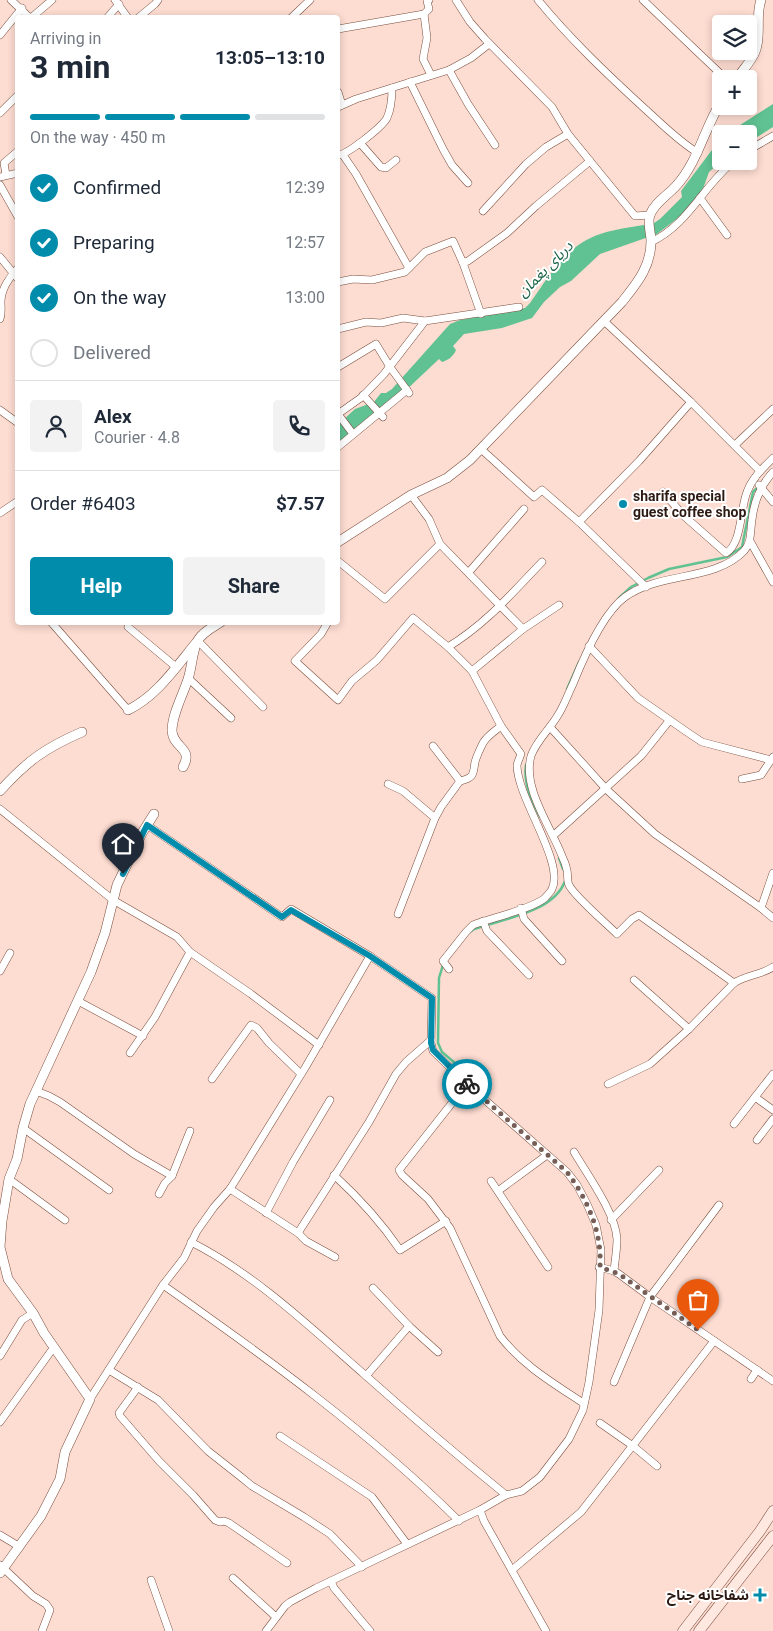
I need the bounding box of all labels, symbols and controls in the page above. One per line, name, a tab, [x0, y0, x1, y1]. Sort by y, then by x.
map controls	[712, 15, 757, 170]
button: layers	[712, 15, 757, 60]
text: Arriving in	[30, 29, 101, 48]
text: 13:05–13:10	[215, 46, 325, 69]
text: 3 min	[30, 48, 110, 86]
button: +	[712, 70, 757, 115]
button: −	[712, 125, 757, 170]
text: On the way · 450 m	[30, 128, 166, 147]
icon: check	[30, 174, 58, 202]
text: Confirmed	[73, 176, 161, 199]
text: 12:39	[285, 178, 325, 197]
icon: check	[30, 229, 58, 257]
text: Preparing	[73, 231, 155, 254]
text: 12:57	[285, 233, 325, 252]
water label: دریای پغمان	[513, 237, 578, 302]
icon: check	[30, 284, 58, 312]
text: On the way	[73, 286, 166, 309]
text: 13:00	[285, 288, 325, 307]
text: Delivered	[73, 341, 151, 364]
button: person	[30, 400, 82, 452]
button: phone	[273, 400, 325, 452]
text: Alex	[94, 405, 132, 428]
text: Courier · 4.8	[94, 428, 180, 447]
place label: sharifa special guest coffee shop	[633, 488, 746, 520]
text: Order #6403	[30, 492, 136, 515]
text: $7.57	[276, 492, 325, 515]
marker: sharifa special guest coffee shop	[617, 498, 629, 510]
button: Help	[30, 557, 173, 615]
button: Share	[183, 557, 325, 615]
pin	[102, 823, 144, 874]
icon: home	[109, 830, 137, 858]
courier	[442, 1059, 492, 1109]
icon: bike	[453, 1070, 481, 1098]
pin	[677, 1279, 719, 1330]
icon: bag	[684, 1286, 712, 1314]
place label: شفاخانه جناح	[667, 1587, 749, 1606]
marker: شفاخانه جناح	[753, 1588, 767, 1602]

